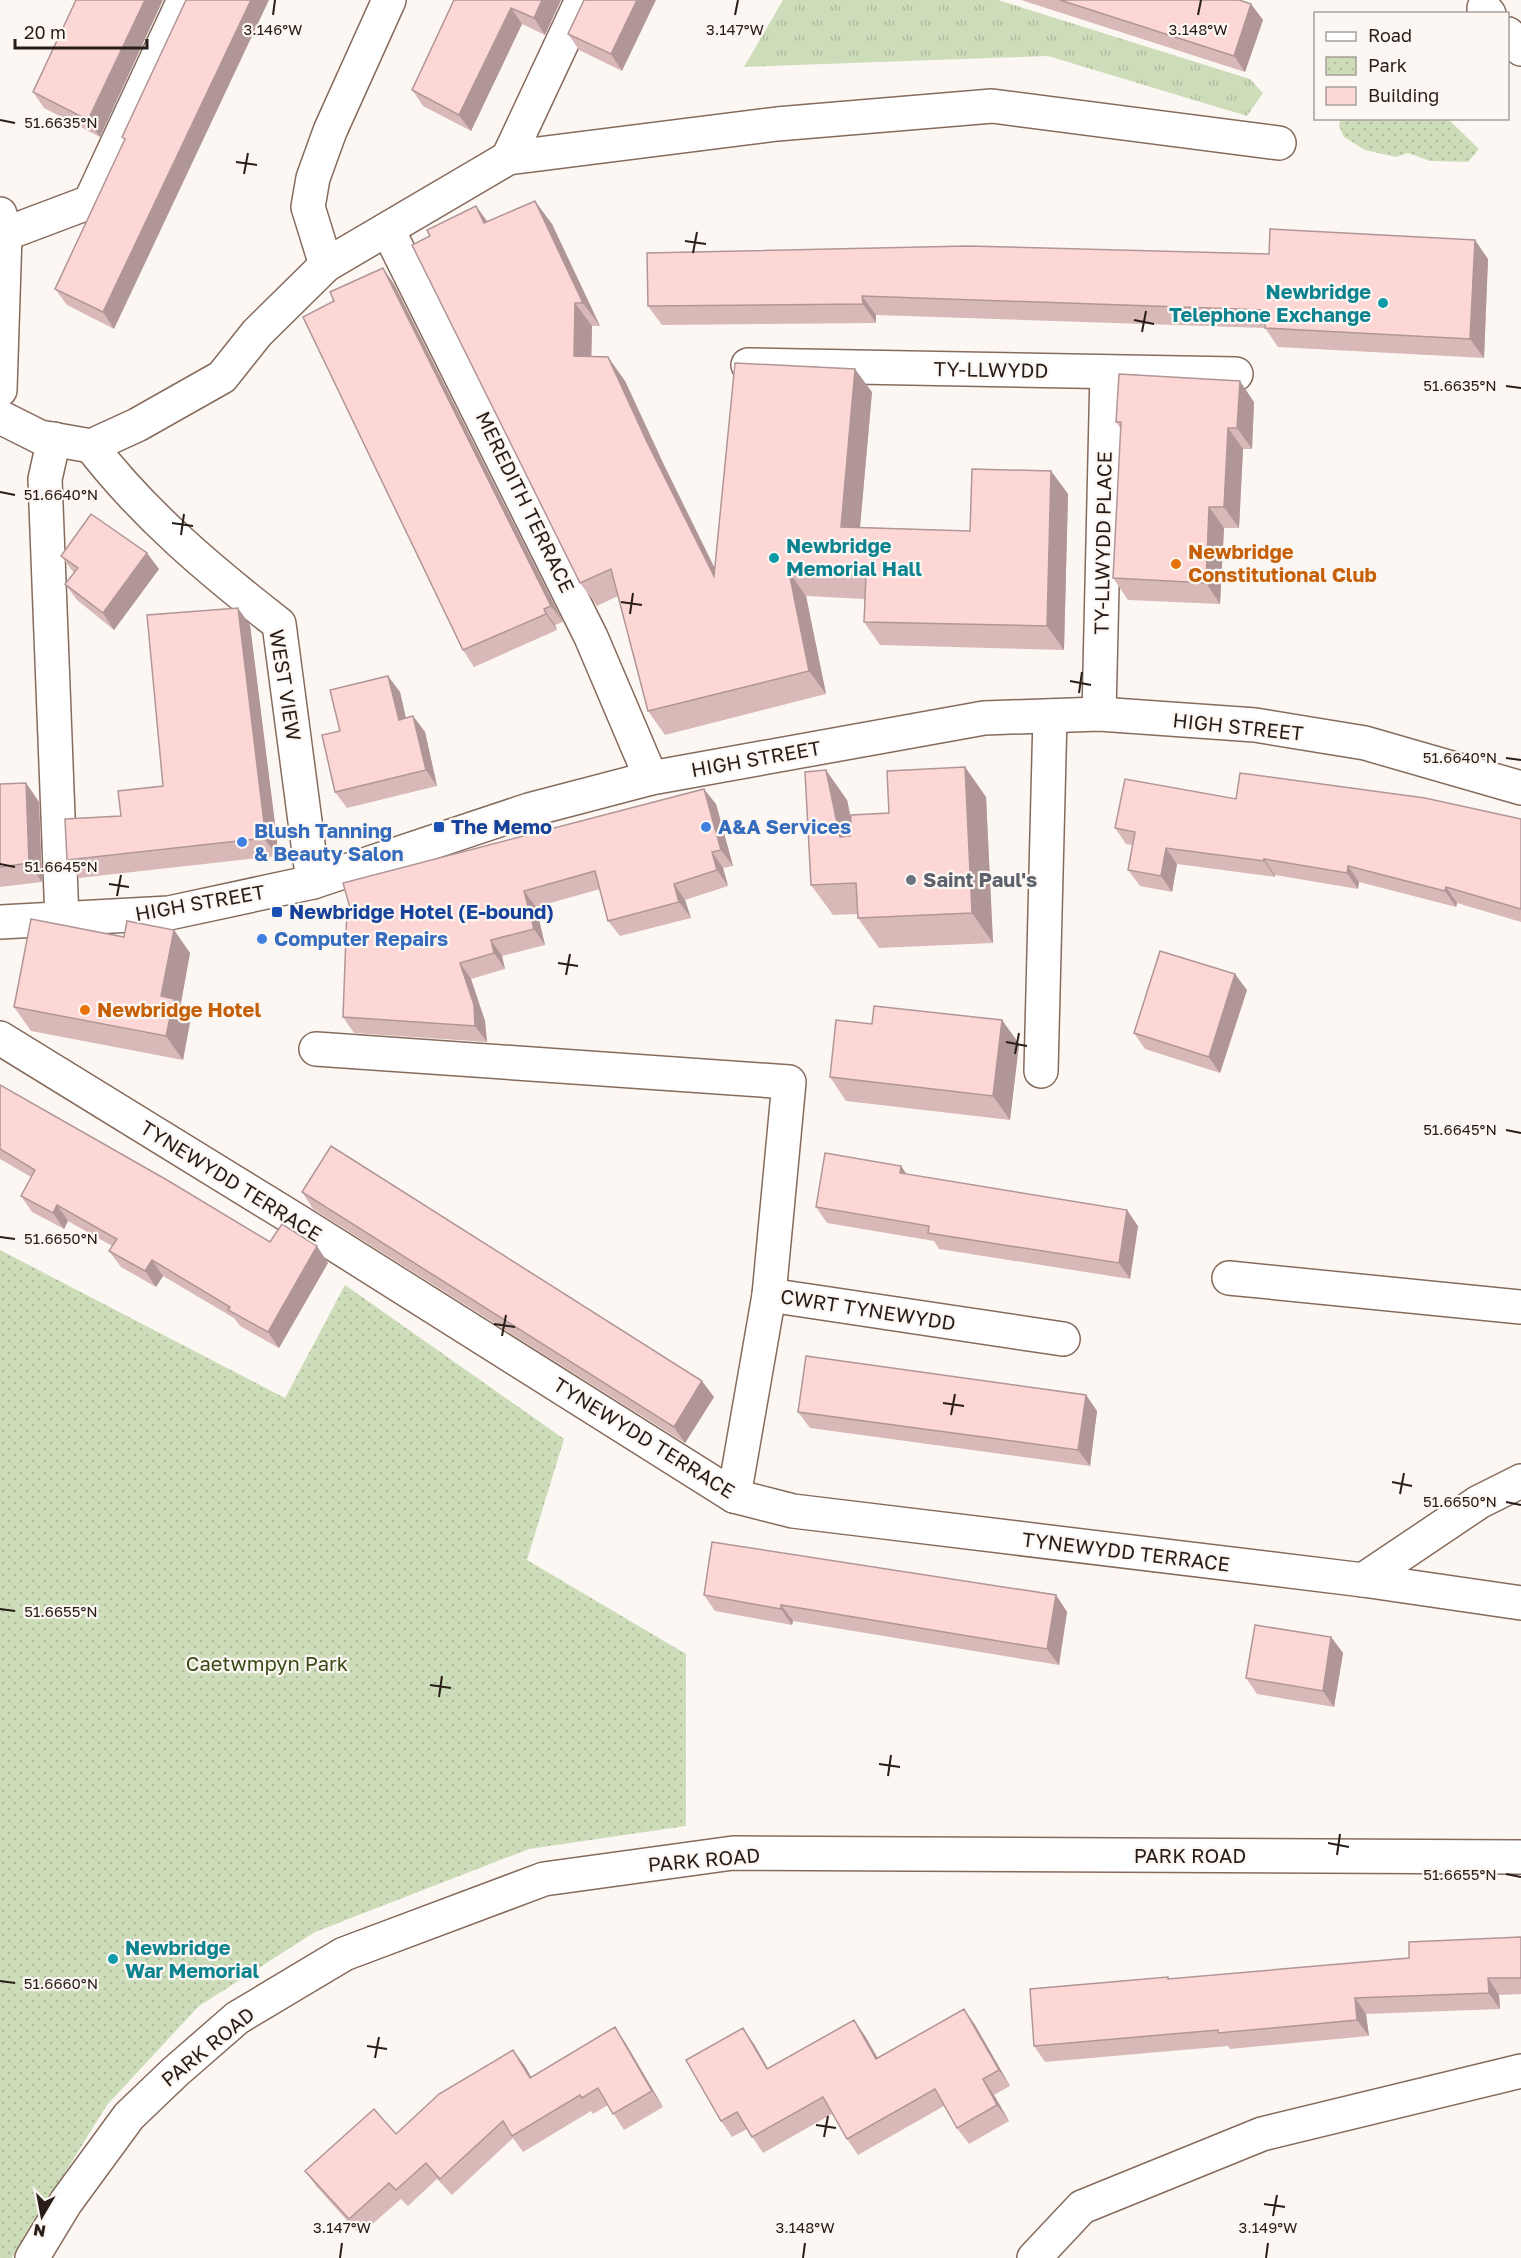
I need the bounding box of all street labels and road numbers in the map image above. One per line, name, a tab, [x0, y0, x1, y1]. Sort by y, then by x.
street label: TY-LLWYDD	[934, 356, 1049, 382]
street label: MEREDITH TERRACE	[472, 407, 580, 596]
street label: TY-LLWYDD PLACE	[1088, 451, 1116, 635]
street label: WEST VIEW	[265, 627, 307, 742]
street label: HIGH STREET	[1172, 707, 1305, 745]
street label: HIGH STREET	[689, 735, 823, 781]
street label: HIGH STREET	[133, 879, 267, 925]
street label: TYNEWYDD TERRACE	[136, 1115, 327, 1246]
street label: CWRT TYNEWYDD	[779, 1283, 957, 1335]
street label: TYNEWYDD TERRACE	[549, 1372, 740, 1503]
street label: TYNEWYDD TERRACE	[1021, 1526, 1231, 1576]
street label: PARK ROAD	[647, 1842, 761, 1876]
street label: PARK ROAD	[1134, 1843, 1246, 1867]
street label: PARK ROAD	[156, 2001, 259, 2091]

